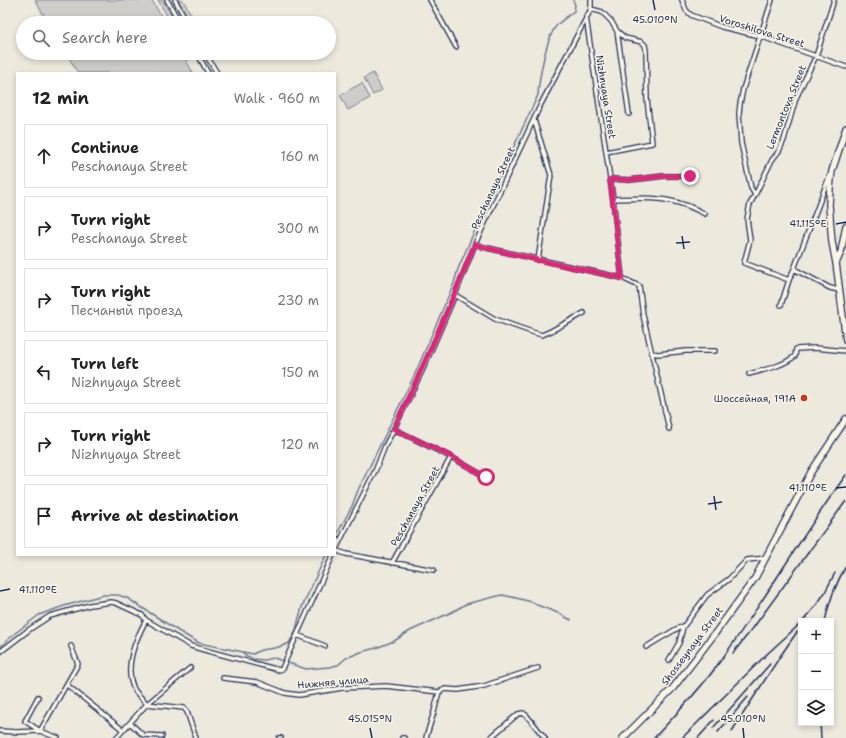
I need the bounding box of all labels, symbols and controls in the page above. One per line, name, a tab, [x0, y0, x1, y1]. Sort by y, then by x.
street label: Voroshilova Street	[718, 12, 806, 50]
text: 45.010°N	[632, 13, 678, 26]
search box	[16, 16, 336, 60]
icon: search	[30, 27, 52, 49]
text: Search here	[62, 28, 148, 48]
street label: Nizhnyaya Street	[593, 54, 619, 140]
street label: Lermontova Street	[763, 63, 809, 151]
text: 12 min	[32, 87, 89, 109]
text: Walk · 960 m	[234, 90, 320, 107]
text: Continue	[71, 138, 139, 158]
icon: ahead	[33, 145, 55, 167]
street label: Peschanaya Street	[468, 145, 518, 231]
text: 160 m	[281, 148, 319, 165]
text: Peschanaya Street	[71, 158, 188, 175]
route end	[681, 167, 699, 185]
text: Turn right	[71, 210, 151, 230]
icon: right	[33, 217, 55, 239]
text: 41.115°E	[789, 217, 827, 230]
text: 300 m	[276, 220, 319, 237]
text: Peschanaya Street	[71, 230, 188, 247]
text: Turn right	[71, 282, 151, 302]
icon: right	[33, 289, 55, 311]
text: 230 m	[277, 292, 319, 309]
text: Песчаный проезд	[71, 302, 183, 319]
text: Turn left	[71, 354, 139, 374]
icon: left	[33, 361, 55, 383]
text: 150 m	[281, 364, 319, 381]
text: Nizhnyaya Street	[71, 374, 181, 391]
place label: Шоссейная, 191А	[714, 392, 796, 405]
marker: Шоссейная, 191А	[799, 393, 809, 403]
text: Turn right	[71, 426, 151, 446]
icon: right	[33, 433, 55, 455]
text: 120 m	[281, 436, 319, 453]
text: Nizhnyaya Street	[71, 446, 181, 463]
street label: Peschanaya Street	[388, 464, 442, 548]
route start	[477, 468, 495, 486]
text: 41.110°E	[789, 481, 827, 494]
icon: arrive	[33, 505, 55, 527]
text: Arrive at destination	[71, 506, 239, 526]
text: 41.110°E	[19, 583, 57, 596]
street label: Shosseynaya Street	[658, 604, 726, 688]
map controls	[798, 618, 834, 726]
button: +	[798, 618, 834, 654]
button: −	[798, 654, 834, 690]
street label: Нижняя улица	[297, 672, 370, 692]
button: layers	[798, 690, 834, 726]
text: 45.015°N	[348, 712, 392, 725]
text: 45.010°N	[720, 712, 766, 725]

